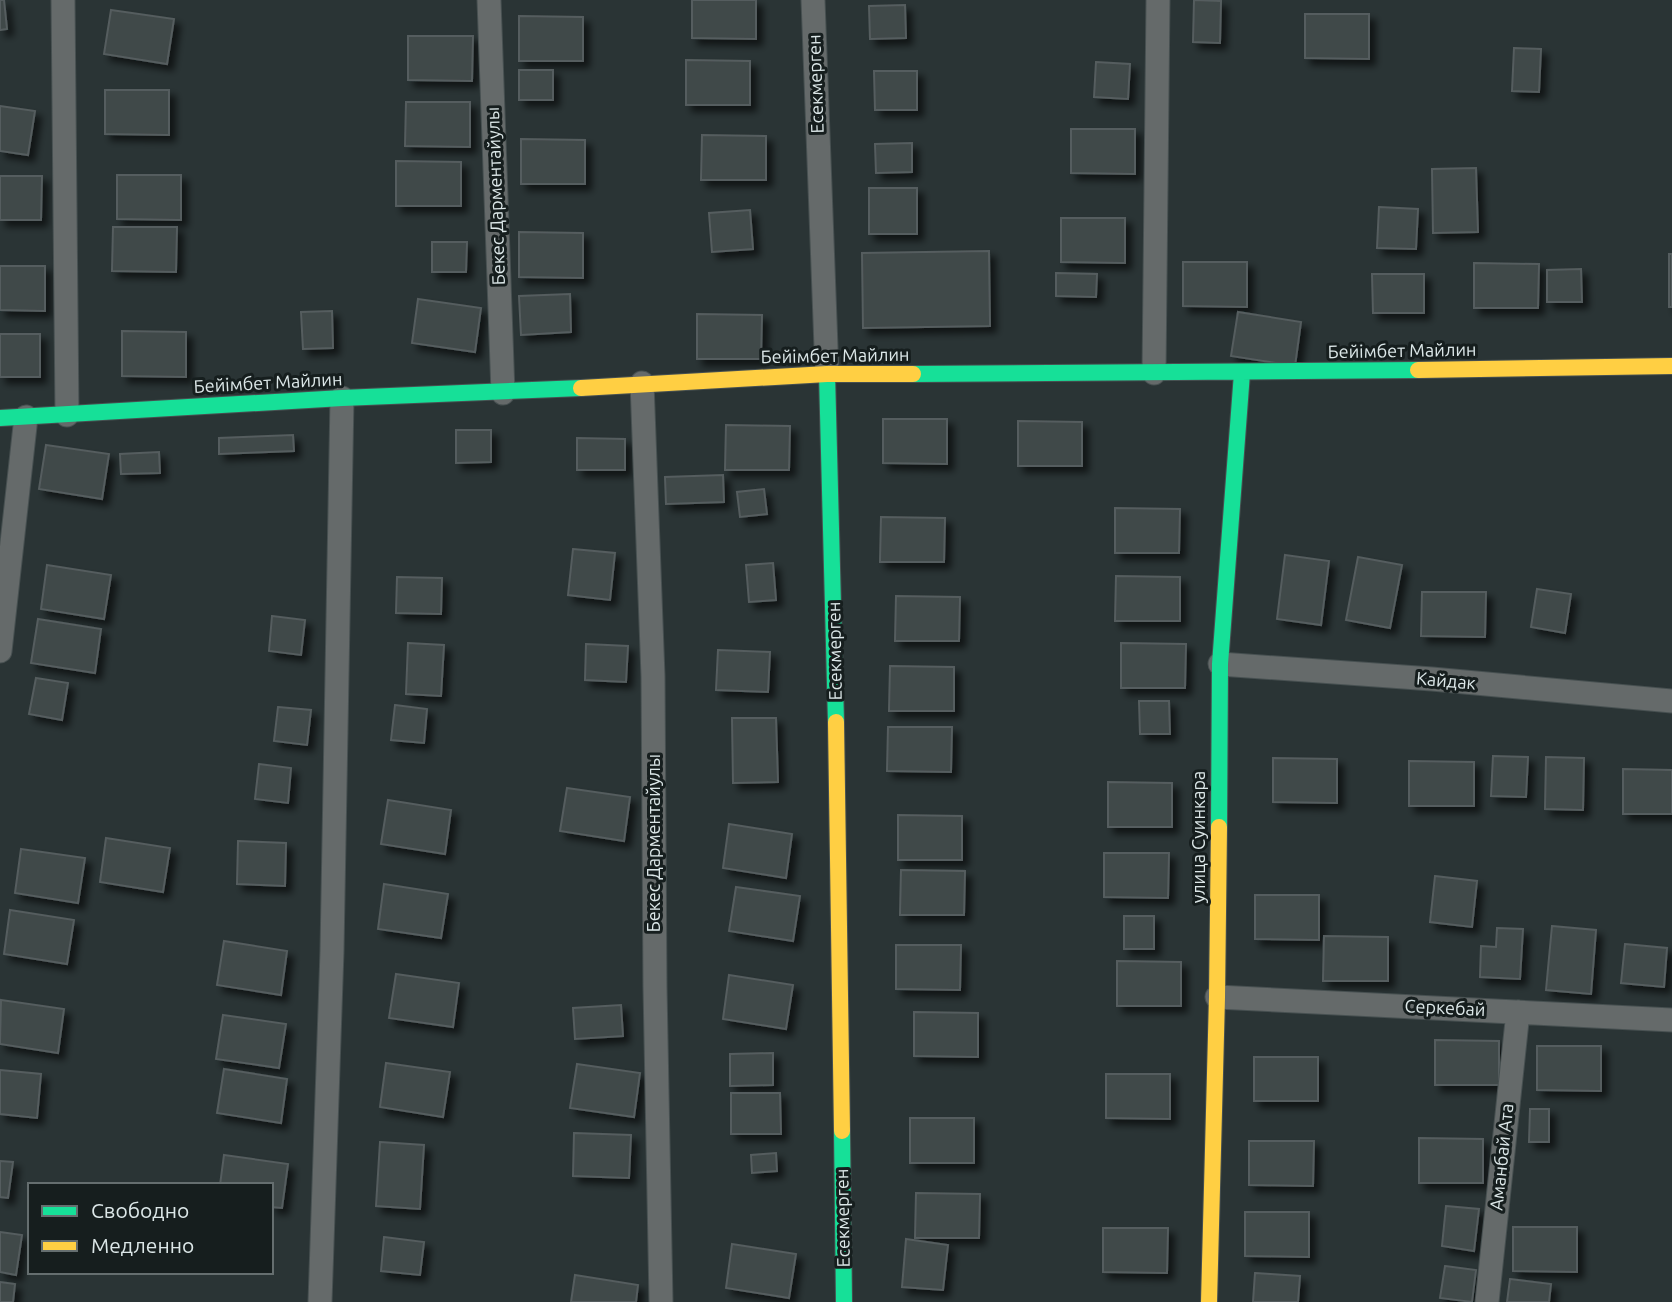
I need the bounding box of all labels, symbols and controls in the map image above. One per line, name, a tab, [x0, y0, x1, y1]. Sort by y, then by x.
street label: Eсекмерген	[803, 34, 827, 134]
street label: Бекес Дарментайулы	[482, 106, 508, 286]
street label: Бейімбет Майлин	[1327, 339, 1477, 361]
street label: Бейімбет Майлин	[760, 344, 910, 366]
street label: Бейімбет Майлин	[193, 368, 343, 396]
street label: Eсекмерген	[823, 601, 845, 701]
street label: Кайдак	[1415, 667, 1477, 693]
street label: Бекес Дарментайулы	[643, 754, 663, 932]
street label: улица Суинкара	[1188, 771, 1208, 903]
street label: Серкебай	[1404, 995, 1486, 1019]
street label: Аманбай Ата	[1485, 1102, 1517, 1211]
street label: Eсекмерген	[831, 1168, 853, 1268]
legend	[28, 1183, 273, 1274]
text: Свободно	[91, 1198, 189, 1222]
text: Медленно	[91, 1233, 194, 1257]

